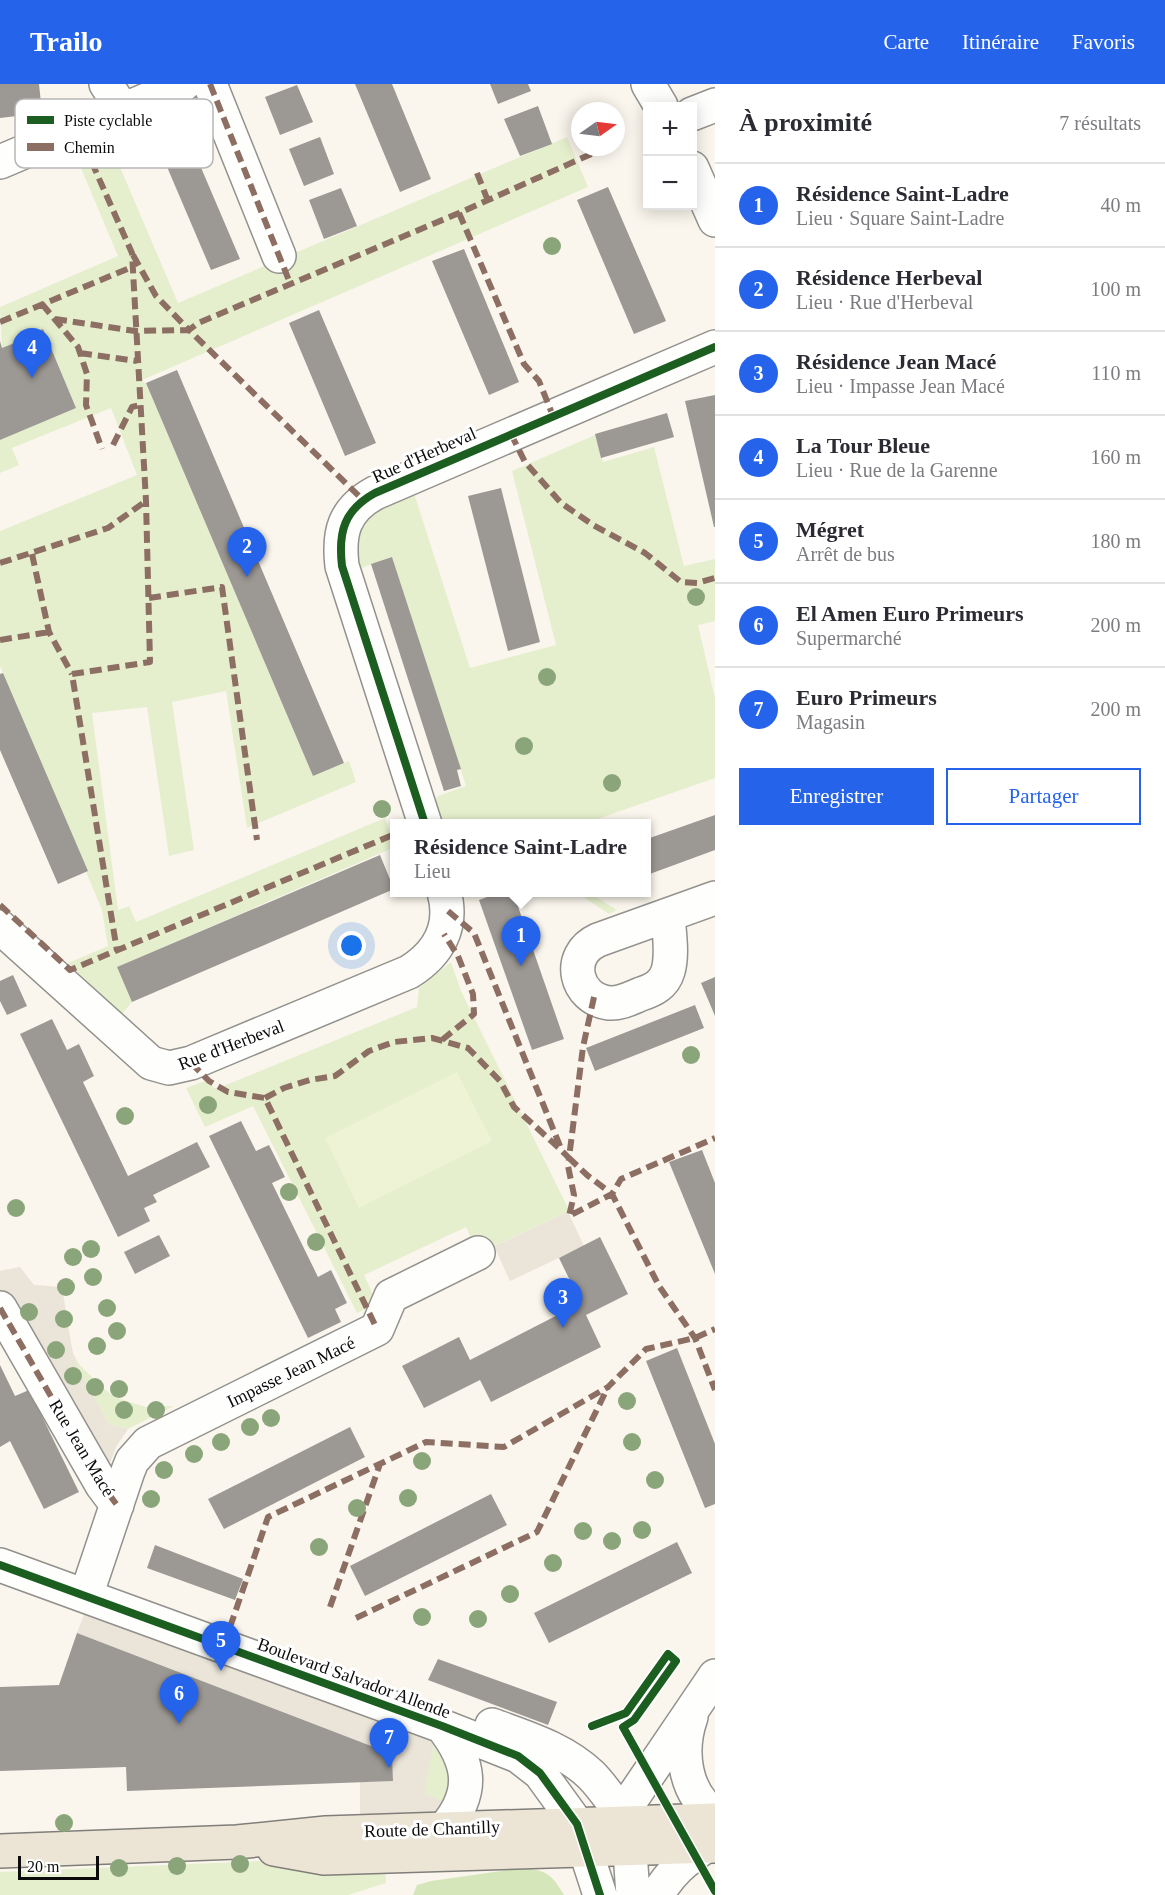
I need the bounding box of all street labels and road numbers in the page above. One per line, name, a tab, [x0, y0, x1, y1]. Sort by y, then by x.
street label: Rue d'Herbeval	[369, 423, 479, 487]
street label: Rue d'Herbeval	[175, 1016, 287, 1074]
street label: Impasse Jean Macé	[224, 1332, 358, 1412]
street label: Rue Jean Macé	[45, 1396, 119, 1500]
street label: Boulevard Salvador Allende	[255, 1634, 453, 1722]
street label: Route de Chantilly	[364, 1817, 500, 1841]

